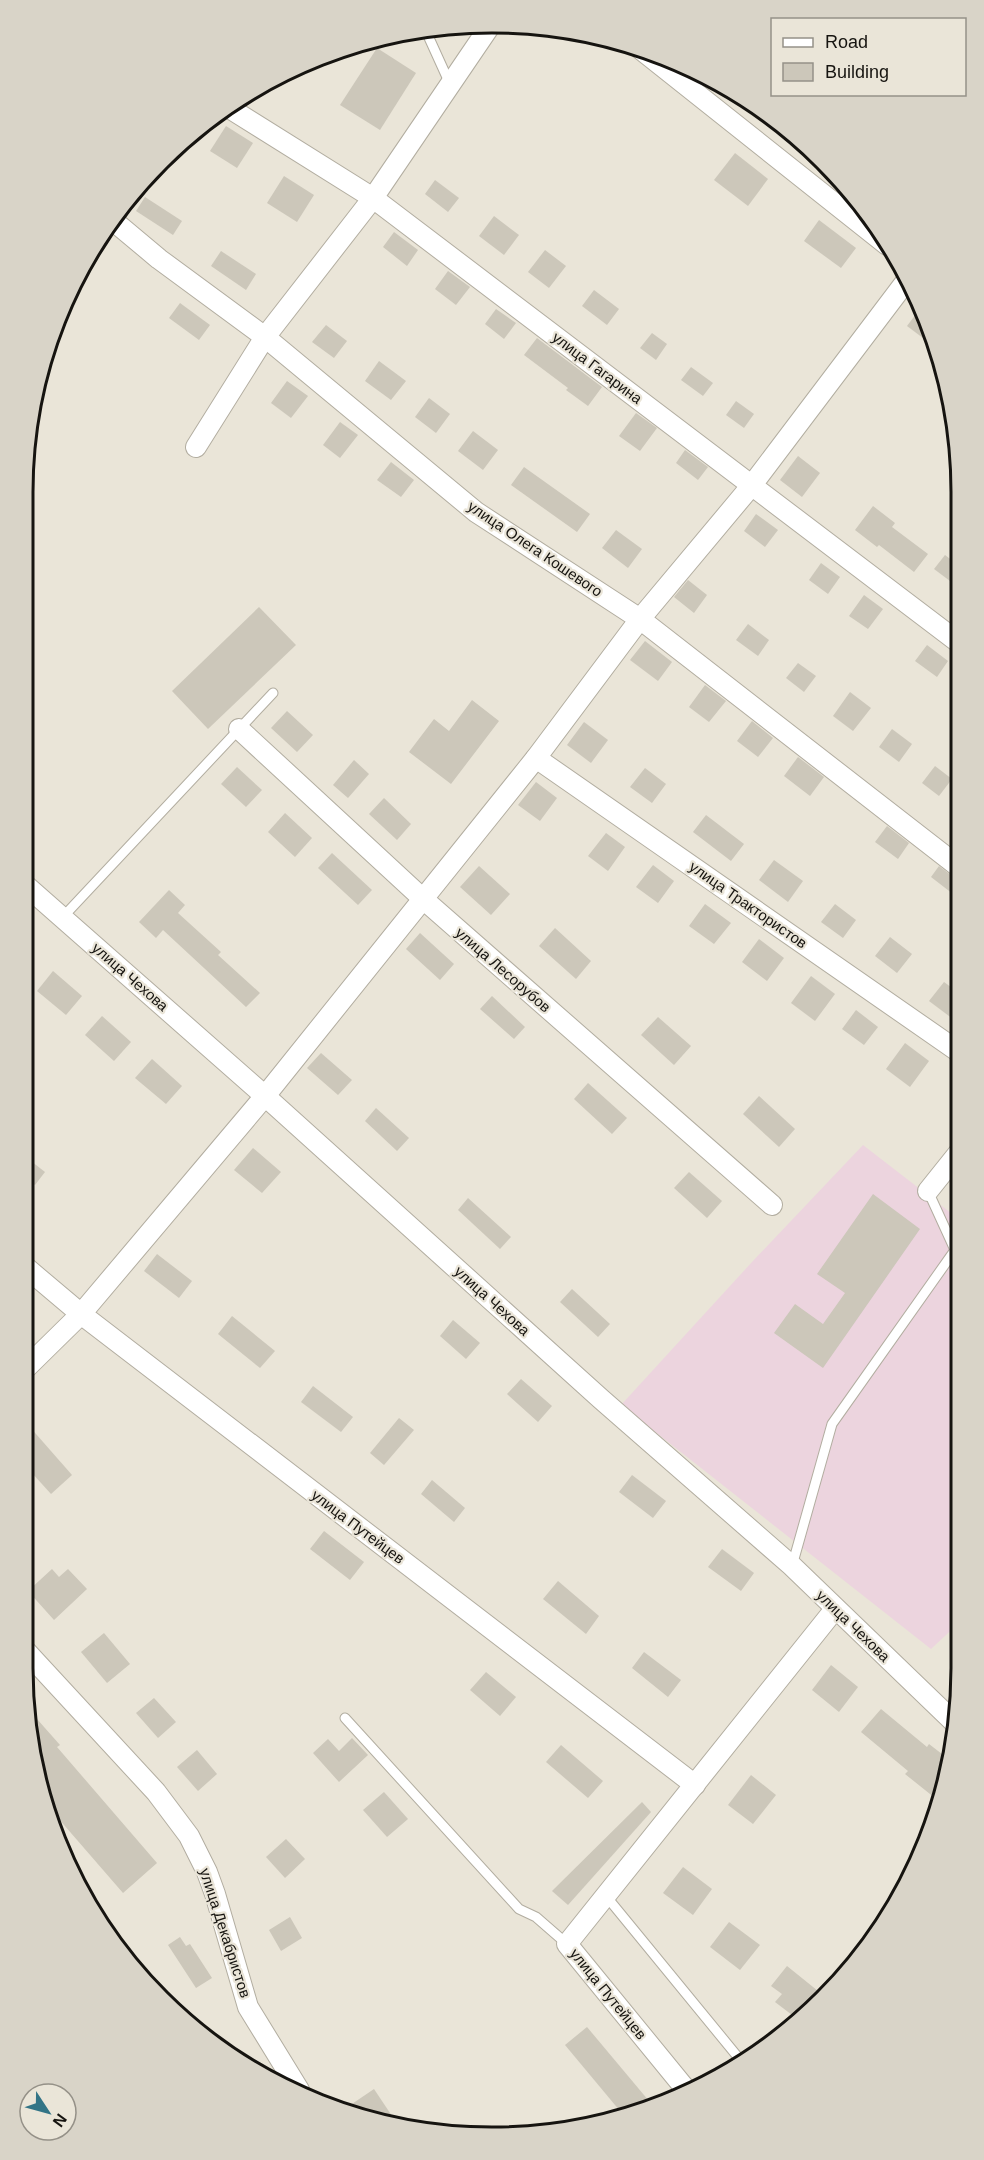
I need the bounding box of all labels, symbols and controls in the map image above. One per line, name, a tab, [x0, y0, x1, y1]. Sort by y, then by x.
legend	[771, 18, 966, 96]
text: Road	[825, 32, 868, 52]
text: Building	[825, 62, 889, 82]
street label: улица Гагарина	[549, 328, 646, 407]
street label: улица Олега Кошевого	[465, 497, 606, 600]
street label: улица Трактористов	[686, 858, 810, 952]
street label: улица Лесорубов	[452, 924, 554, 1016]
street label: улица Чехова	[89, 939, 172, 1015]
street label: улица Чехова	[451, 1262, 534, 1339]
street label: улица Путейцев	[309, 1486, 408, 1567]
street label: улица Чехова	[813, 1586, 894, 1665]
street label: улица Декабристов	[197, 1866, 254, 2000]
street label: улица Путейцев	[567, 1945, 650, 2043]
north arrow	[18, 2082, 78, 2142]
text: N	[49, 2111, 70, 2130]

